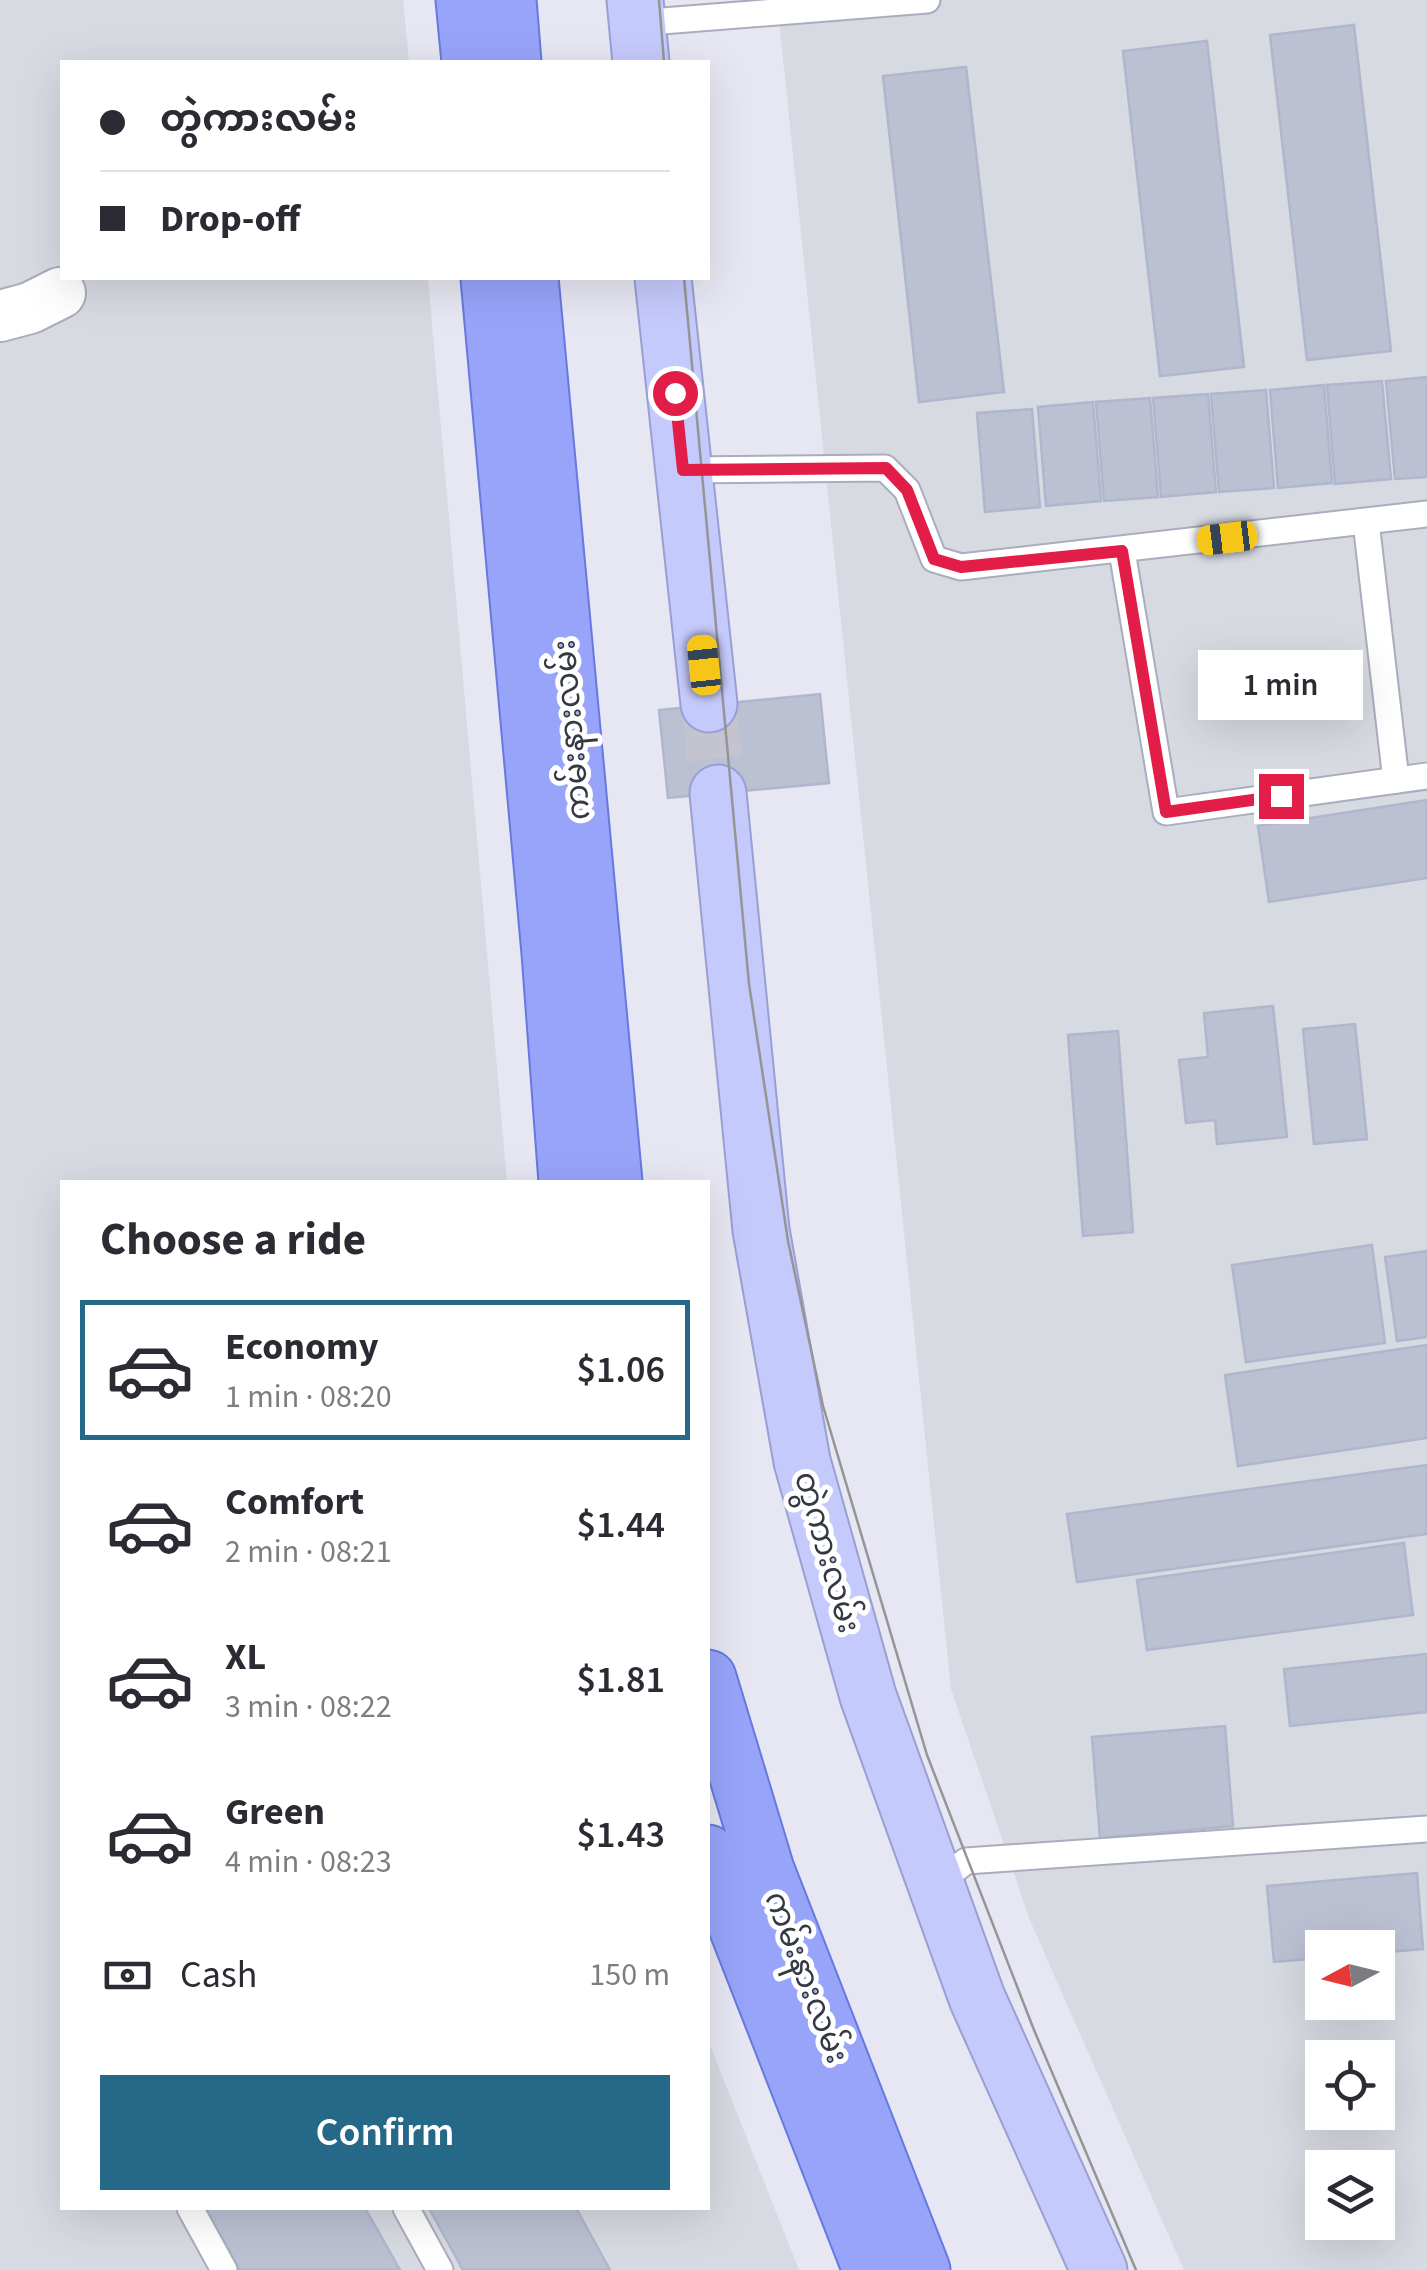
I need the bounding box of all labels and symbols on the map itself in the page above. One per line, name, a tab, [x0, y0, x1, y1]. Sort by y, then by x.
route start	[653, 371, 698, 416]
car	[1195, 519, 1259, 557]
car	[686, 634, 722, 696]
street label: ကမ်းနားလမ်း	[540, 637, 605, 822]
callout: 1 min	[1198, 651, 1364, 721]
route end	[1259, 774, 1304, 819]
street label: တွဲကားလမ်း	[781, 1466, 873, 1639]
street label: ကမ်းနားလမ်း	[750, 1884, 861, 2071]
north arrow	[1305, 1930, 1395, 2020]

